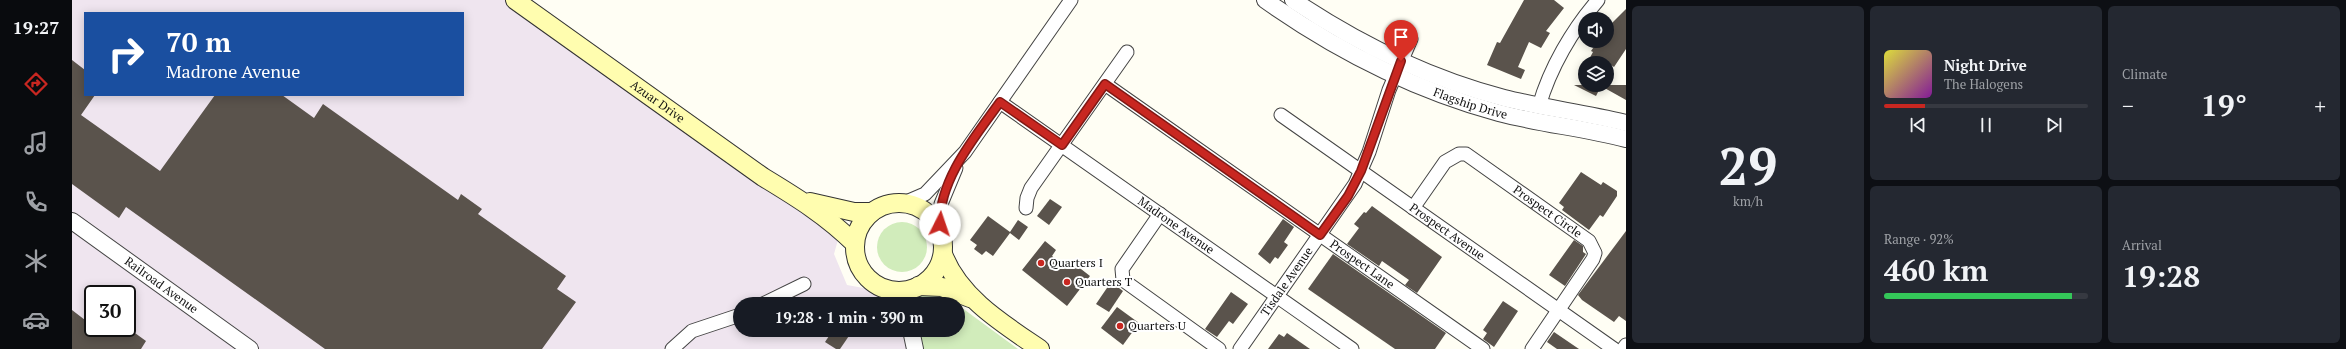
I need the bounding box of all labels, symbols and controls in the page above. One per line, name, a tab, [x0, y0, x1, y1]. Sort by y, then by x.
map controls	[1578, 12, 1614, 92]
button: sound	[1578, 12, 1614, 48]
text: 19:27	[13, 15, 59, 39]
pin	[1384, 20, 1418, 61]
text: 70 m	[166, 23, 231, 60]
icon: arrive	[1390, 26, 1412, 48]
icon: right	[100, 28, 152, 80]
text: Night Drive	[1944, 55, 2027, 75]
button: layers	[1578, 56, 1614, 92]
text: Madrone Avenue	[166, 59, 300, 83]
text: Climate	[2122, 65, 2167, 83]
icon: directions	[22, 70, 50, 98]
text: The Halogens	[1944, 75, 2023, 93]
street label: Azuar Drive	[628, 77, 688, 126]
street label: Flagship Drive	[1431, 84, 1509, 122]
text: 19°	[2201, 85, 2247, 125]
text: −	[2122, 91, 2134, 120]
text: +	[2314, 91, 2326, 120]
icon: previous	[1907, 114, 1929, 136]
icon: pause	[1975, 114, 1997, 136]
icon: next	[2043, 114, 2065, 136]
icon: music	[22, 129, 50, 157]
text: 29	[1719, 131, 1777, 200]
street label: Prospect Circle	[1511, 182, 1585, 241]
icon: phone	[22, 188, 50, 216]
text: km/h	[1733, 192, 1763, 210]
street label: Madrone Avenue	[1135, 193, 1217, 257]
street label: Prospect Avenue	[1407, 200, 1488, 263]
position arrow	[919, 203, 961, 245]
text: Range · 92%	[1884, 230, 1954, 248]
street label: Prospect Lane	[1327, 236, 1398, 292]
text: Arrival	[2122, 236, 2162, 254]
street label: Tisdale Avenue	[1257, 244, 1316, 319]
icon: climate	[22, 247, 50, 275]
text: 460 km	[1884, 250, 1988, 290]
street label: Railroad Avenue	[122, 253, 201, 316]
place label: Quarters I	[1049, 255, 1103, 270]
text: 19:28	[2122, 256, 2200, 296]
marker: Quarters I	[1036, 258, 1046, 268]
place label: Quarters T	[1075, 274, 1133, 289]
marker: Quarters T	[1062, 277, 1072, 287]
speed limit sign: 30	[84, 285, 136, 337]
icon: car	[22, 306, 50, 334]
text: 19:28 · 1 min · 390 m	[775, 307, 923, 327]
place label: Quarters U	[1128, 318, 1186, 333]
marker: Quarters U	[1115, 321, 1125, 331]

